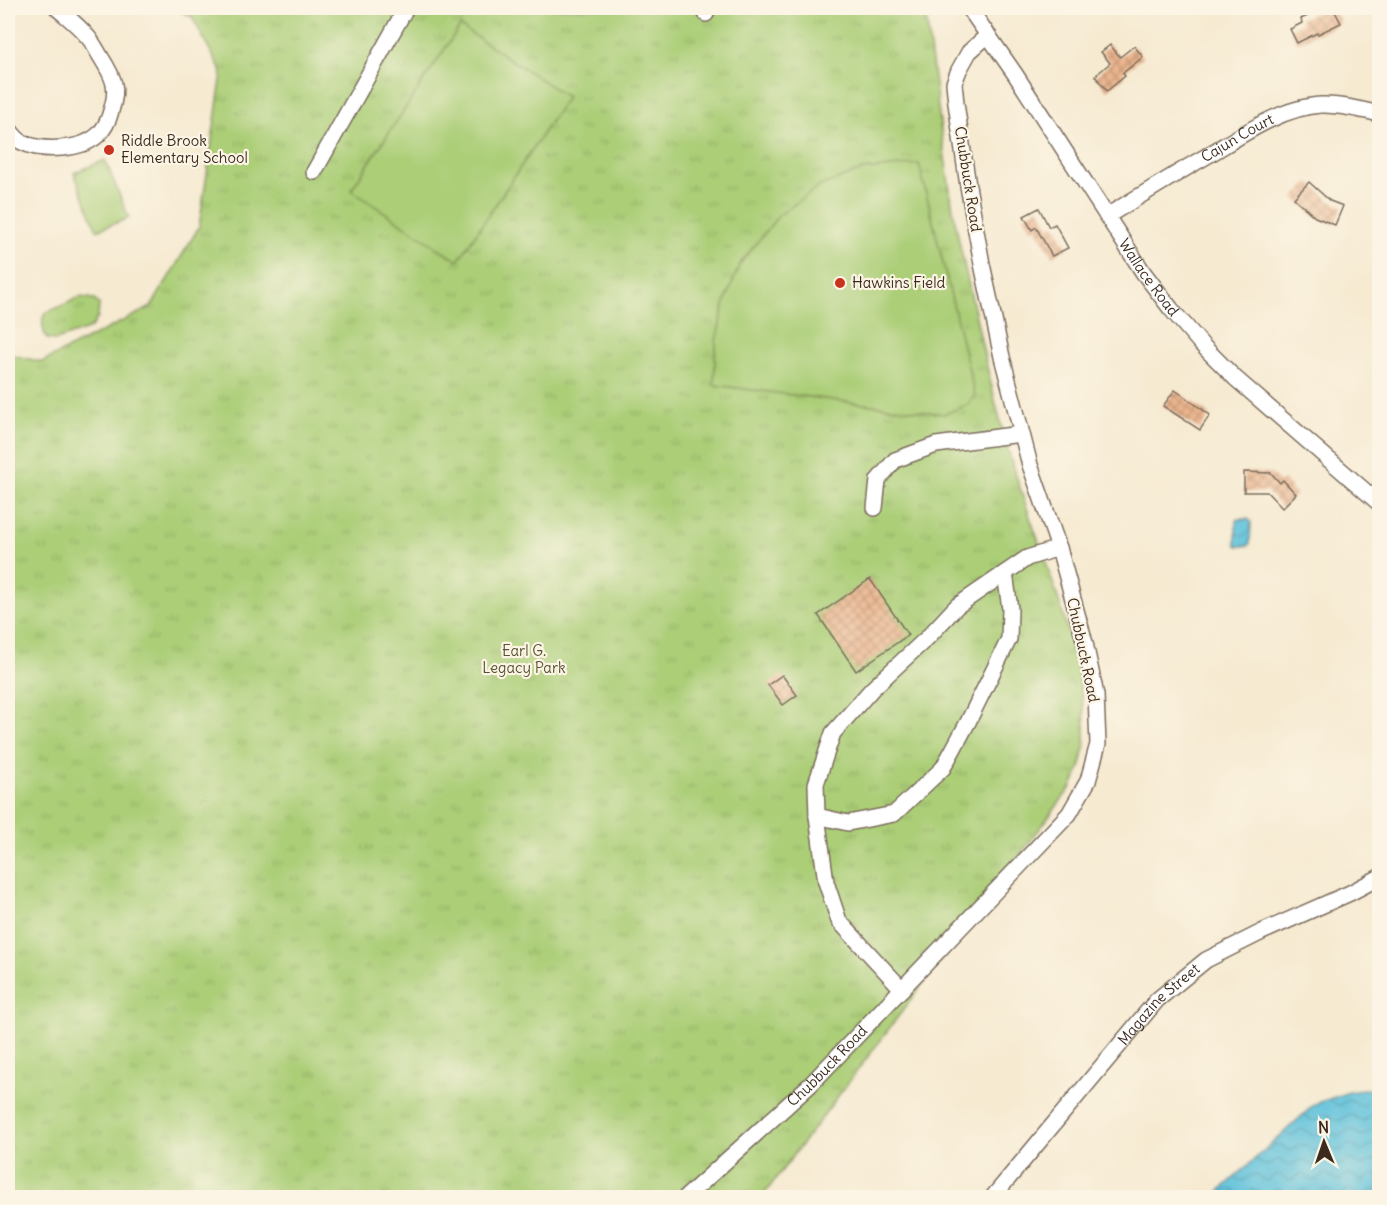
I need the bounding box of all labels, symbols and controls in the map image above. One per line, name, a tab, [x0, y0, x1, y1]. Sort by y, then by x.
street label: Cajun Court	[1197, 109, 1277, 166]
street label: Chubbuck Road	[951, 125, 986, 233]
place label: Riddle Brook Elementary School	[121, 131, 248, 167]
marker: Riddle Brook Elementary School	[102, 143, 116, 157]
street label: Wallace Road	[1115, 235, 1183, 320]
place label: Hawkins Field	[852, 273, 946, 292]
marker: Hawkins Field	[833, 276, 847, 290]
street label: Chubbuck Road	[1063, 596, 1104, 704]
park label: Earl G. Legacy Park	[482, 641, 566, 677]
street label: Magazine Street	[1113, 959, 1203, 1049]
street label: Chubbuck Road	[783, 1021, 871, 1110]
north arrow	[1294, 1112, 1354, 1172]
text: N	[1318, 1117, 1329, 1137]

